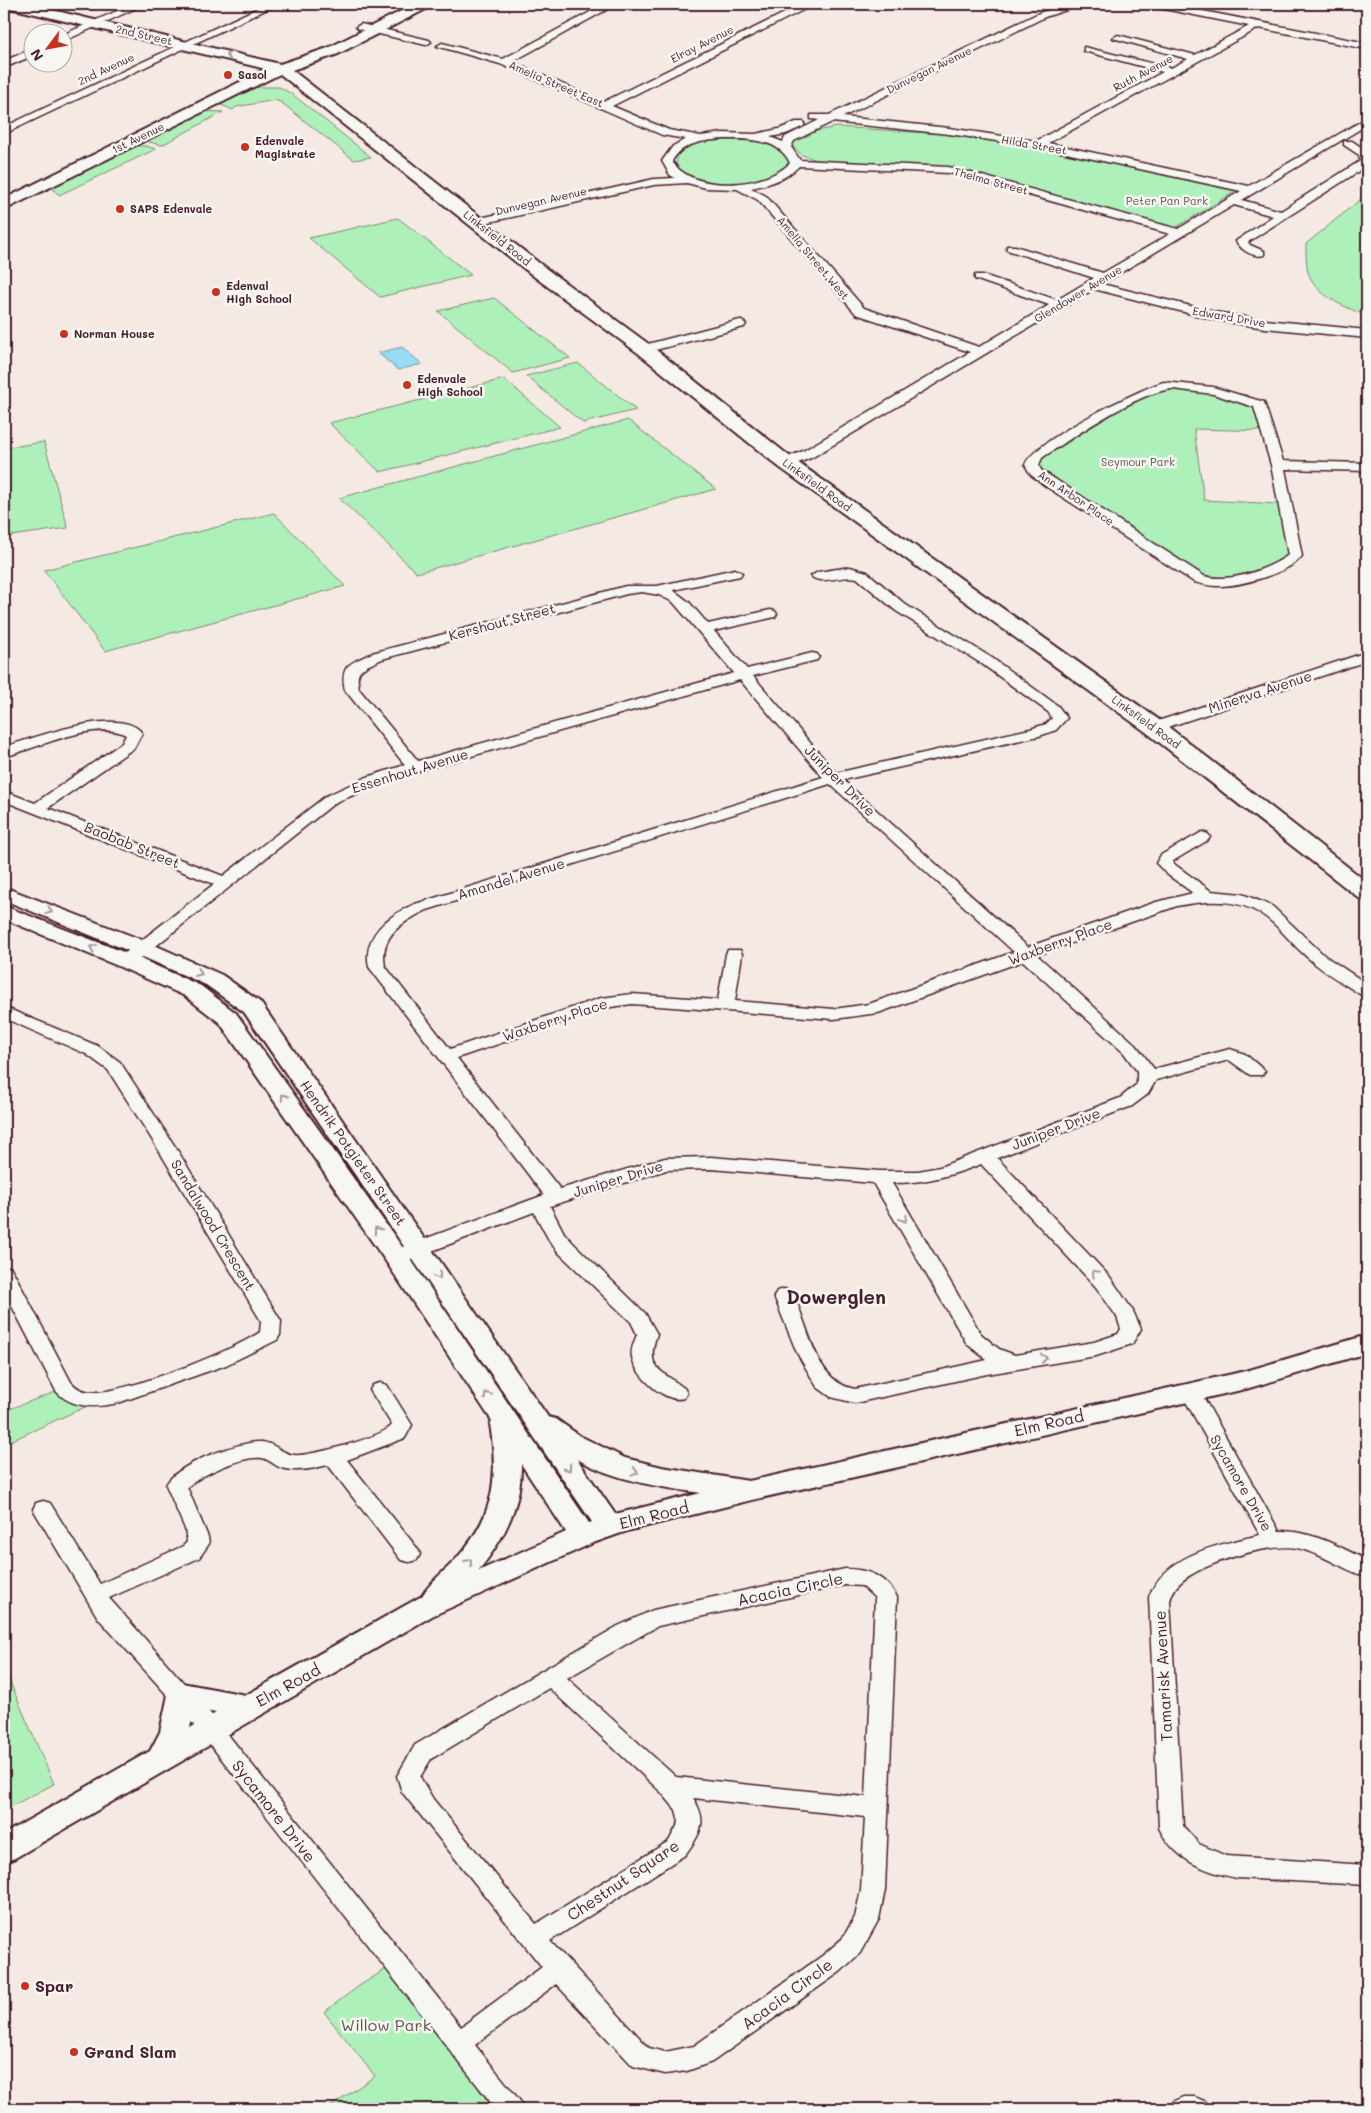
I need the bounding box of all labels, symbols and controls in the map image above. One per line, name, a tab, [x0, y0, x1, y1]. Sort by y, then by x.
street label: 2nd Street	[114, 21, 174, 48]
street label: Elray Avenue	[668, 21, 736, 66]
north arrow	[22, 22, 72, 72]
street label: Dunvegan Avenue	[884, 42, 974, 97]
text: N	[26, 46, 47, 65]
street label: 2nd Avenue	[75, 49, 137, 88]
one-way arrow	[225, 50, 234, 61]
street label: Ruth Avenue	[1110, 50, 1175, 95]
street label: Amelia Street East	[507, 57, 606, 110]
place label: Sasol	[238, 67, 267, 82]
marker: Sasol	[222, 69, 234, 81]
street label: 1st Avenue	[109, 118, 167, 157]
street label: Hilda Street	[1000, 131, 1068, 158]
place label: Edenvale Magistrate	[255, 133, 316, 161]
marker: Edenvale Magistrate	[239, 141, 251, 153]
street label: Thelma Street	[952, 163, 1030, 198]
street label: Dunvegan Avenue	[494, 183, 588, 218]
park label: Peter Pan Park	[1126, 193, 1208, 208]
place label: SAPS Edenvale	[130, 201, 212, 216]
marker: SAPS Edenvale	[114, 203, 126, 215]
street label: Linksfield Road	[461, 207, 534, 269]
street label: Amelia Street West	[774, 213, 853, 303]
street label: Glendower Avenue	[1031, 261, 1125, 326]
place label: Edenval High School	[226, 278, 292, 306]
marker: Edenval High School	[210, 286, 222, 298]
street label: Edward Drive	[1191, 303, 1267, 330]
place label: Norman House	[74, 326, 155, 341]
marker: Norman House	[58, 328, 70, 340]
place label: Edenvale High School	[417, 371, 483, 399]
marker: Edenvale High School	[401, 379, 413, 391]
park label: Seymour Park	[1101, 454, 1175, 469]
street label: Linksfield Road	[780, 455, 855, 515]
street label: Ann Arbor Place	[1035, 467, 1117, 529]
street label: Kershout Street	[446, 598, 557, 645]
street label: Minerva Avenue	[1206, 666, 1314, 717]
street label: Linksfield Road	[1109, 692, 1184, 752]
street label: Juniper Drive	[801, 741, 880, 820]
street label: Essenhout Avenue	[349, 744, 470, 797]
street label: Baobab Street	[82, 817, 183, 872]
street label: Amandel Avenue	[455, 853, 567, 904]
one-way arrow	[44, 904, 53, 915]
street label: Waxberry Place	[1005, 914, 1114, 969]
one-way arrow	[89, 943, 98, 954]
one-way arrow	[194, 967, 203, 977]
street label: Waxberry Place	[500, 994, 610, 1045]
street label: Hendrik Potgieter Street	[296, 1076, 411, 1229]
one-way arrow	[281, 1094, 290, 1103]
street label: Juniper Drive	[1009, 1103, 1103, 1154]
street label: Sandalwood Crescent	[167, 1156, 260, 1294]
street label: Juniper Drive	[571, 1156, 665, 1201]
one-way arrow	[897, 1214, 907, 1223]
one-way arrow	[374, 1226, 383, 1236]
one-way arrow	[432, 1270, 441, 1280]
one-way arrow	[1091, 1270, 1100, 1279]
district label: Dowerglen	[786, 1284, 886, 1309]
one-way arrow	[1041, 1353, 1049, 1364]
one-way arrow	[483, 1391, 493, 1400]
street label: Elm Road	[1012, 1404, 1086, 1441]
street label: Sycamore Drive	[1206, 1431, 1277, 1535]
one-way arrow	[562, 1462, 571, 1472]
one-way arrow	[630, 1466, 639, 1477]
street label: Elm Road	[617, 1496, 691, 1533]
one-way arrow	[464, 1558, 473, 1567]
street label: Acacia Circle	[735, 1567, 845, 1610]
street label: Tamarisk Avenue	[1149, 1610, 1176, 1742]
street label: Elm Road	[252, 1658, 324, 1711]
street label: Sycamore Drive	[228, 1755, 321, 1866]
street label: Chestnut Square	[563, 1834, 683, 1925]
street label: Acacia Circle	[737, 1953, 836, 2034]
place label: Spar	[35, 1975, 73, 1996]
marker: Spar	[19, 1980, 31, 1992]
park label: Willow Park	[341, 2014, 431, 2035]
place label: Grand Slam	[84, 2041, 176, 2062]
marker: Grand Slam	[68, 2046, 80, 2058]

